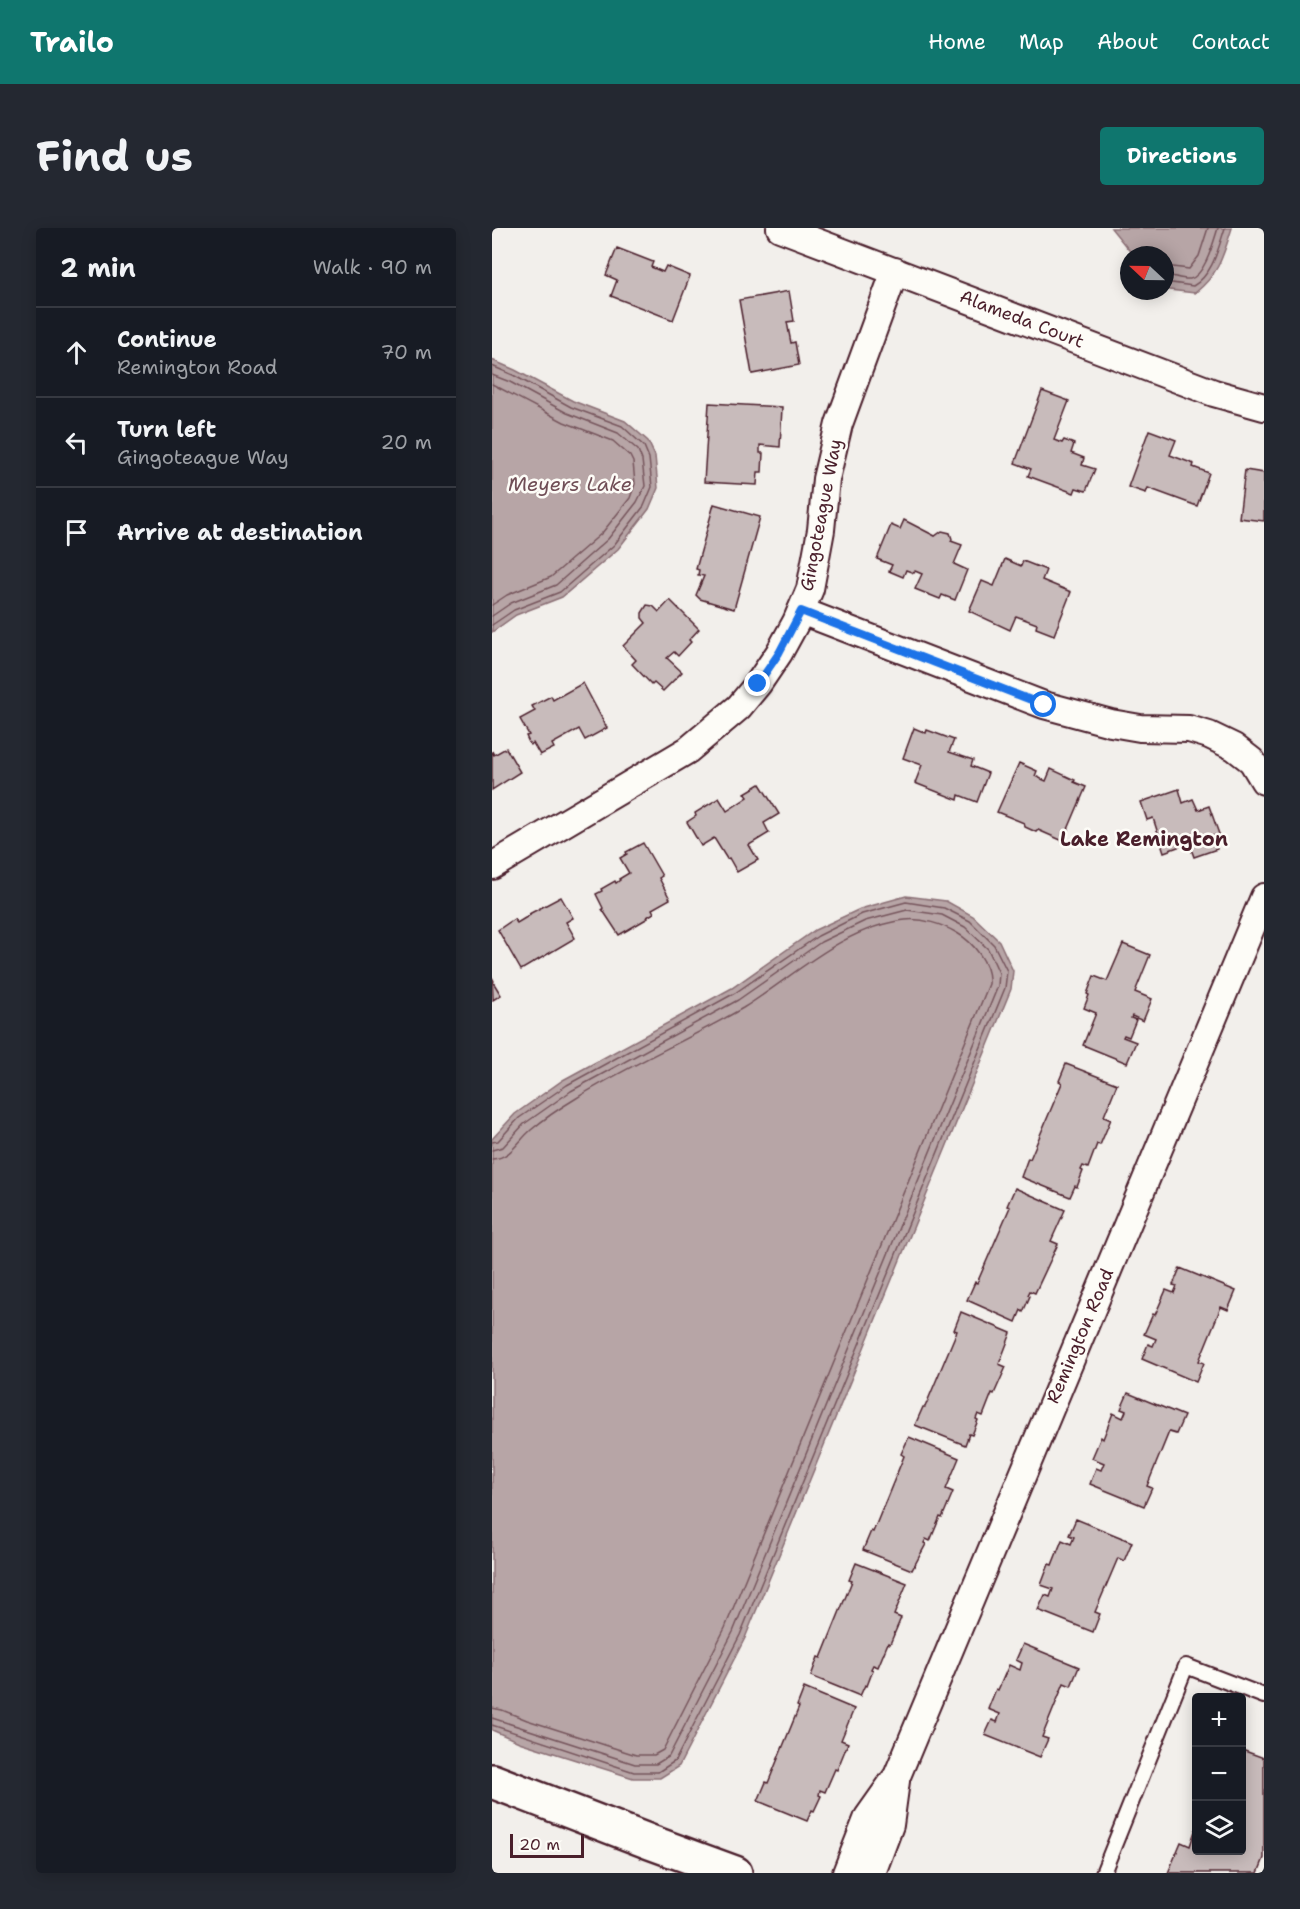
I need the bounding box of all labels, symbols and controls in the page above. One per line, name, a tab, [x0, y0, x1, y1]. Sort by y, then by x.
text: Trailo	[30, 23, 114, 61]
text: Home	[928, 28, 986, 56]
text: Map	[1019, 28, 1064, 56]
text: About	[1097, 28, 1158, 56]
text: Contact	[1191, 28, 1270, 56]
button: Directions	[1100, 127, 1264, 185]
text: Find us	[36, 128, 193, 184]
north arrow	[1120, 246, 1174, 300]
text: 2 min	[60, 250, 136, 285]
text: Walk · 90 m	[313, 254, 432, 280]
street label: Alameda Court	[956, 284, 1088, 354]
text: Continue	[117, 325, 217, 354]
icon: ahead	[60, 336, 93, 369]
text: 70 m	[380, 339, 432, 365]
text: Remington Road	[117, 354, 278, 380]
text: Turn left	[117, 415, 216, 444]
icon: left	[60, 426, 93, 459]
text: 20 m	[381, 429, 432, 455]
street label: Gingoteague Way	[794, 437, 848, 593]
text: Gingoteague Way	[117, 444, 289, 470]
water label: Meyers Lake	[508, 471, 632, 497]
icon: arrive	[60, 516, 93, 549]
text: Arrive at destination	[117, 518, 363, 547]
route end	[744, 670, 770, 696]
route start	[1030, 691, 1056, 717]
district label: Lake Remington	[1060, 826, 1228, 852]
street label: Remington Road	[1041, 1265, 1119, 1407]
map controls	[1192, 1693, 1246, 1855]
button: +	[1192, 1693, 1246, 1747]
button: −	[1192, 1747, 1246, 1801]
button: layers	[1192, 1801, 1246, 1855]
scale bar	[510, 1831, 584, 1858]
text: 20 m	[519, 1834, 560, 1855]

